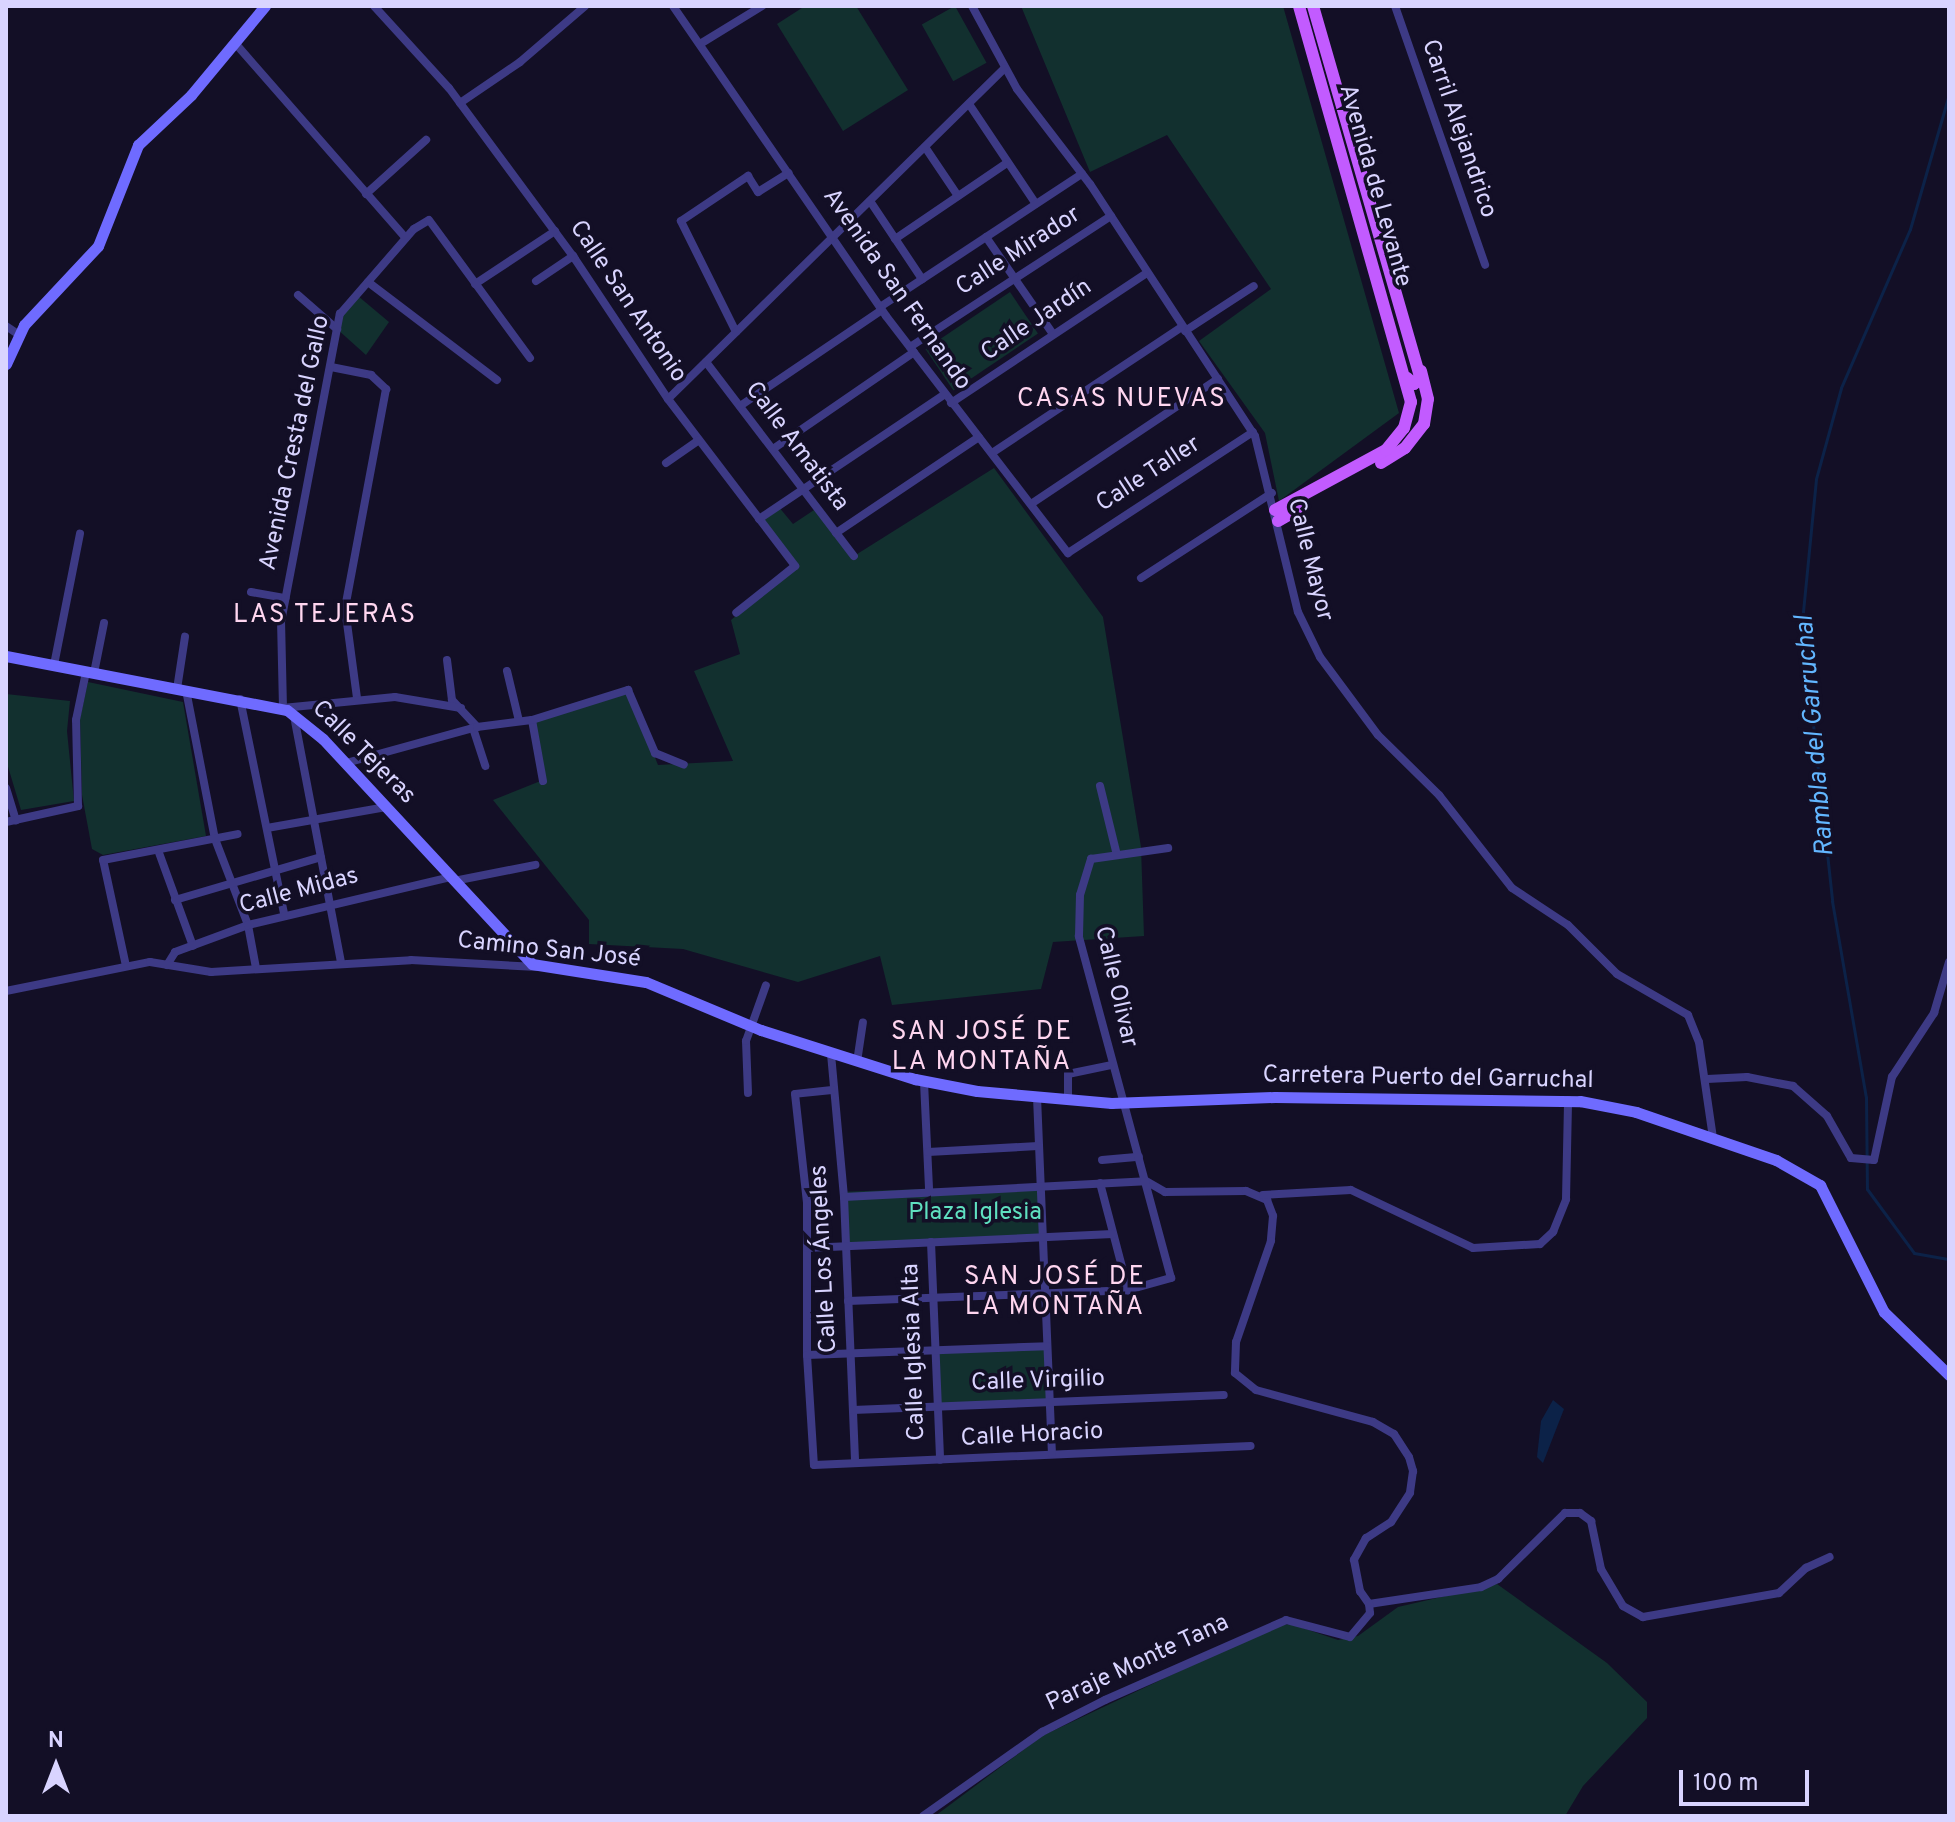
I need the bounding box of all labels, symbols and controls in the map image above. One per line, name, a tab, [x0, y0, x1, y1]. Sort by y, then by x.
street label: Carril Alejandrico	[1414, 36, 1502, 222]
street label: Avenida de Levante	[1331, 81, 1417, 291]
street label: Avenida San Fernando	[816, 184, 976, 396]
street label: Calle Mirador	[951, 201, 1087, 303]
street label: Calle San Antonio	[562, 215, 692, 389]
street label: Calle Jardín	[976, 274, 1098, 368]
street label: Avenida Cresta del Gallo	[255, 313, 337, 573]
street label: Calle Amatista	[738, 376, 854, 518]
district label: CASAS NUEVAS	[1017, 384, 1227, 416]
street label: Calle Taller	[1091, 430, 1207, 520]
street label: Calle Mayor	[1280, 496, 1338, 624]
district label: LAS TEJERAS	[232, 600, 418, 632]
water label: Rambla del Garruchal	[1790, 614, 1842, 858]
street label: Calle Tejeras	[305, 695, 421, 811]
street label: Calle Midas	[236, 862, 362, 922]
street label: Calle Olivar	[1087, 924, 1143, 1050]
street label: Camino San José	[456, 927, 642, 975]
district label: SAN JOSÉ DE LA MONTAÑA	[891, 1017, 1073, 1078]
street label: Carretera Puerto del Garruchal	[1262, 1062, 1594, 1096]
street label: Calle Los Ángeles	[806, 1164, 844, 1354]
park label: Plaza Iglesia	[908, 1200, 1042, 1228]
street label: Calle Iglesia Alta	[897, 1262, 933, 1442]
district label: SAN JOSÉ DE LA MONTAÑA	[964, 1262, 1146, 1324]
street label: Calle Virgilio	[970, 1365, 1106, 1399]
street label: Calle Horacio	[960, 1418, 1104, 1454]
street label: Paraje Monte Tana	[1042, 1609, 1234, 1719]
north arrow	[16, 1726, 96, 1806]
text: N	[48, 1728, 64, 1755]
scale bar	[1683, 1754, 1813, 1804]
text: 100 m	[1693, 1769, 1759, 1799]

